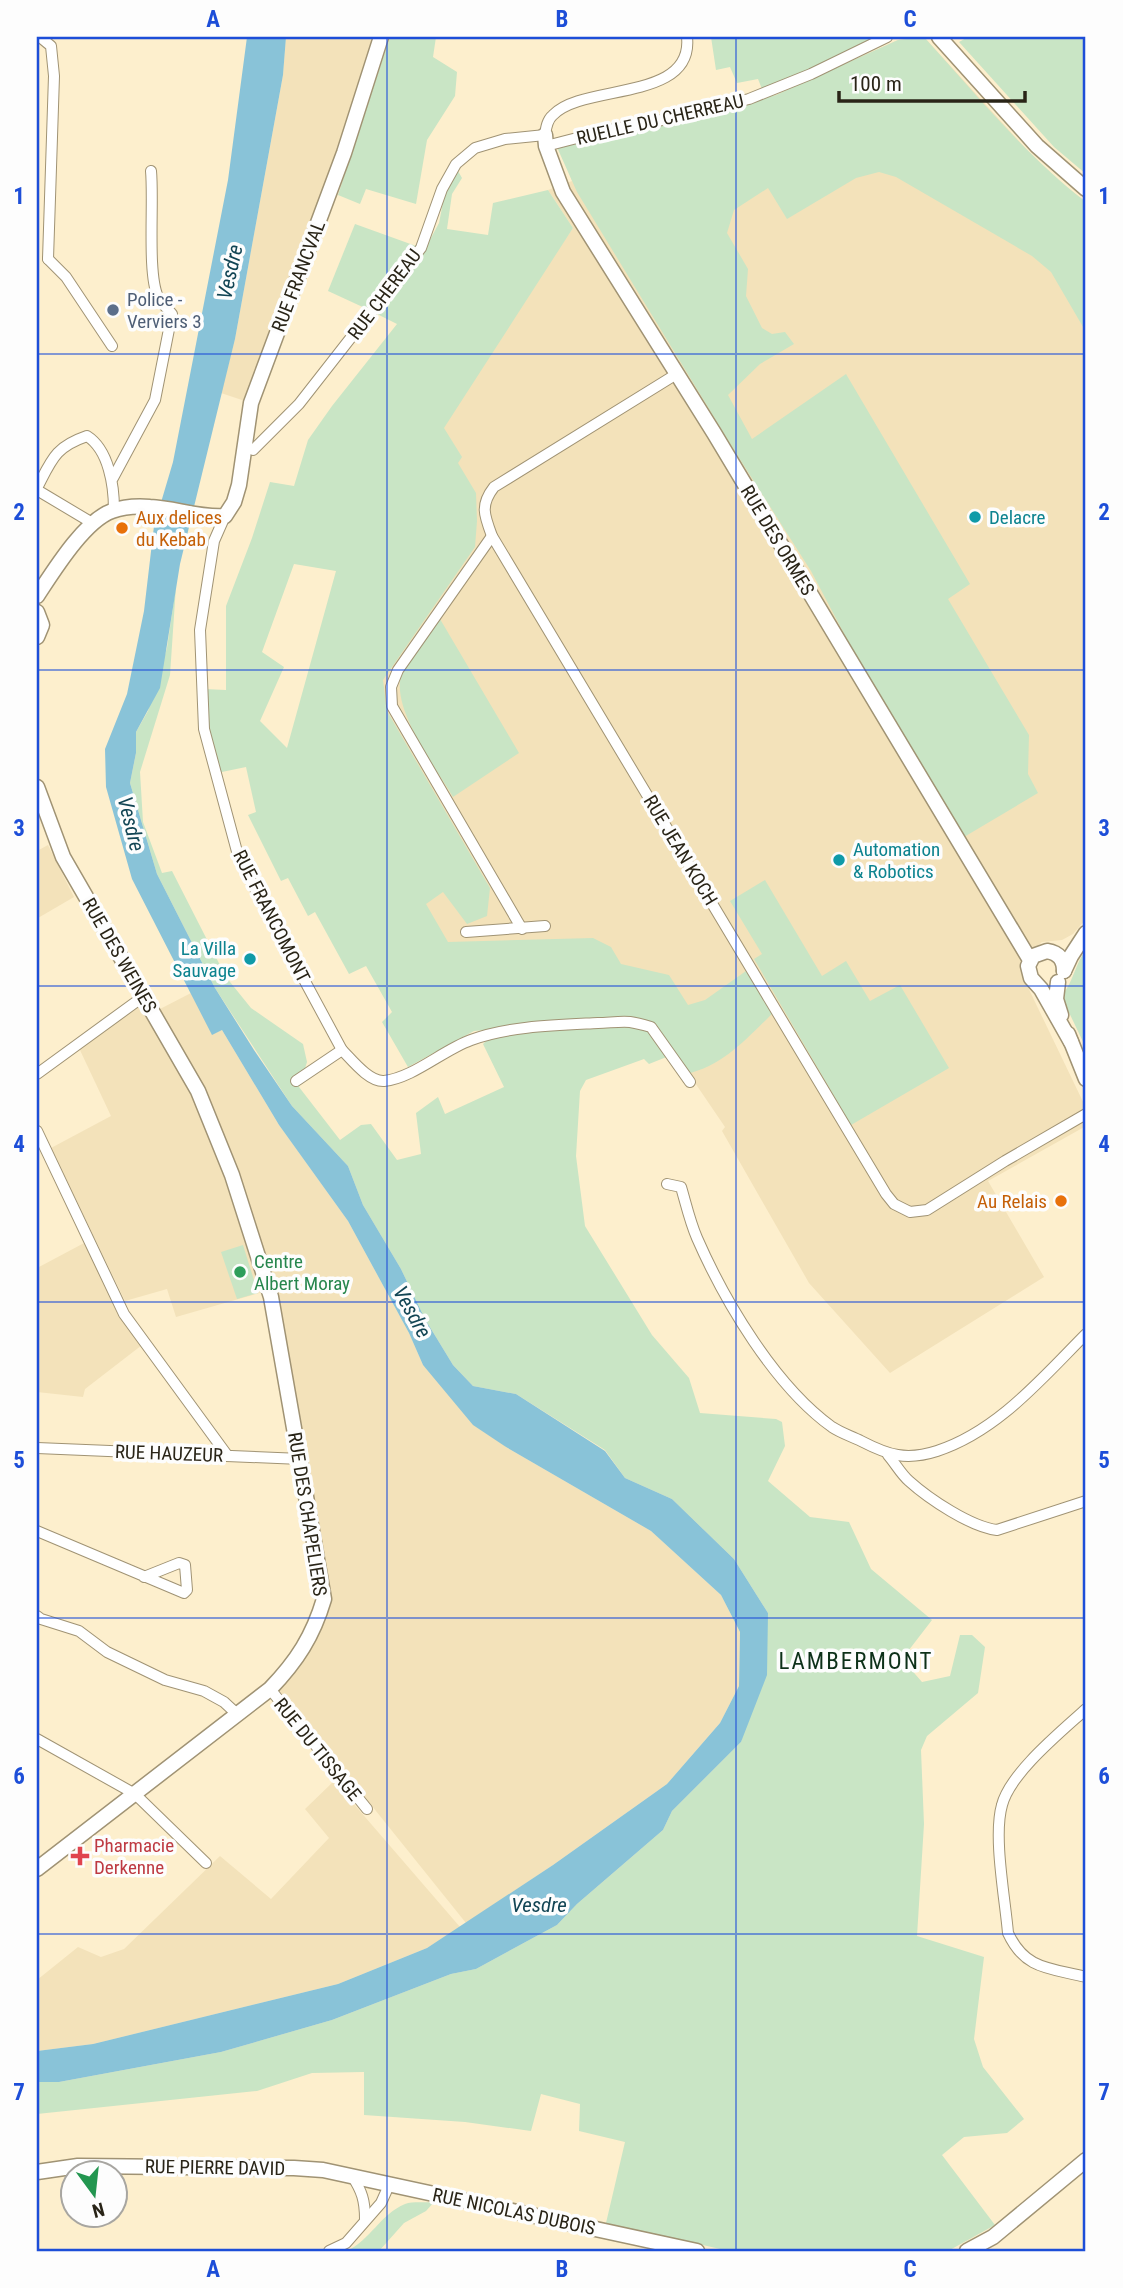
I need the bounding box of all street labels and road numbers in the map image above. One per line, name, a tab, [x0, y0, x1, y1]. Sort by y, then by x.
street label: RUELLE DU CHERREAU	[574, 89, 746, 150]
street label: RUE FRANCVAL	[267, 217, 330, 335]
street label: RUE CHEREAU	[343, 244, 426, 344]
street label: RUE DES ORMES	[736, 481, 819, 600]
street label: RUE JEAN KOCH	[639, 791, 722, 909]
street label: RUE FRANCOMONT	[228, 846, 315, 987]
street label: RUE DES WEINES	[77, 894, 162, 1017]
street label: RUE DES CHAPELIERS	[283, 1430, 332, 1598]
street label: RUE HAUZEUR	[115, 1440, 223, 1467]
street label: RUE DU TISSAGE	[269, 1693, 366, 1805]
street label: RUE PIERRE DAVID	[145, 2155, 285, 2180]
street label: RUE NICOLAS DUBOIS	[431, 2183, 597, 2240]

